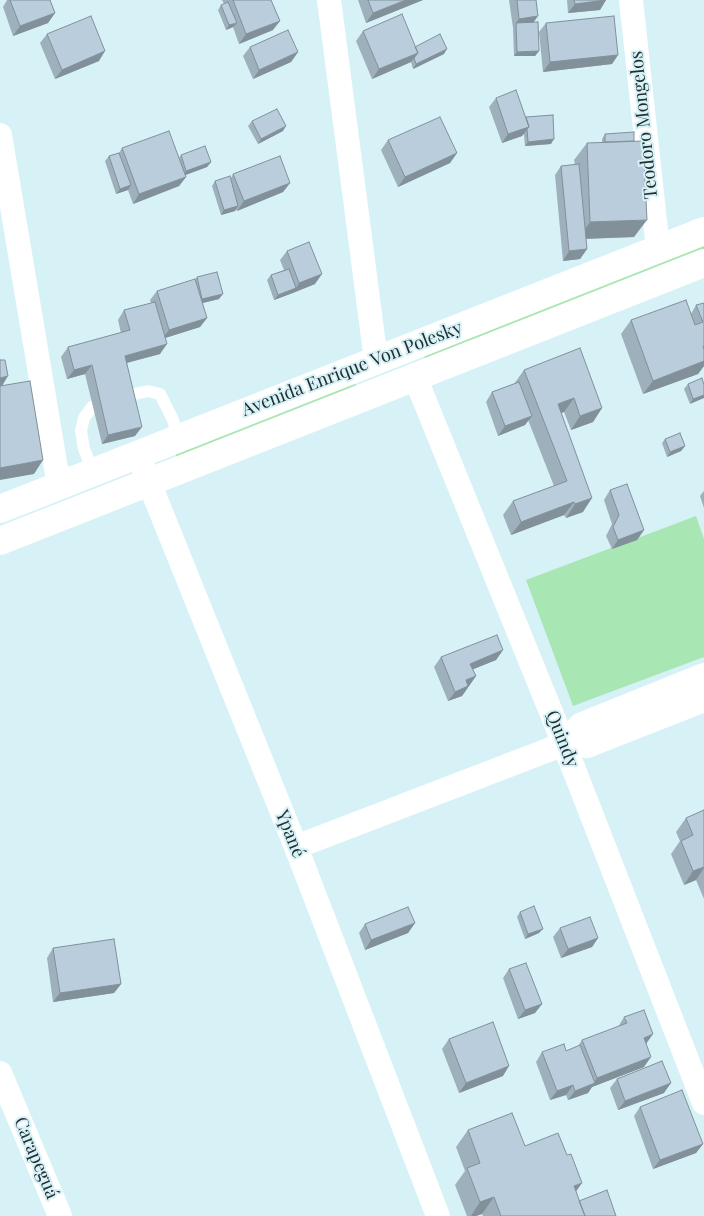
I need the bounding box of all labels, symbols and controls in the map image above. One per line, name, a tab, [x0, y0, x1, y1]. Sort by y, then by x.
street label: Teodoro Mongelos	[625, 50, 663, 200]
street label: Avenida Enrique Von Polesky	[239, 317, 465, 421]
street label: Quindy	[541, 707, 583, 771]
street label: Ypané	[271, 807, 309, 861]
street label: Carapeguá	[9, 1114, 63, 1202]

